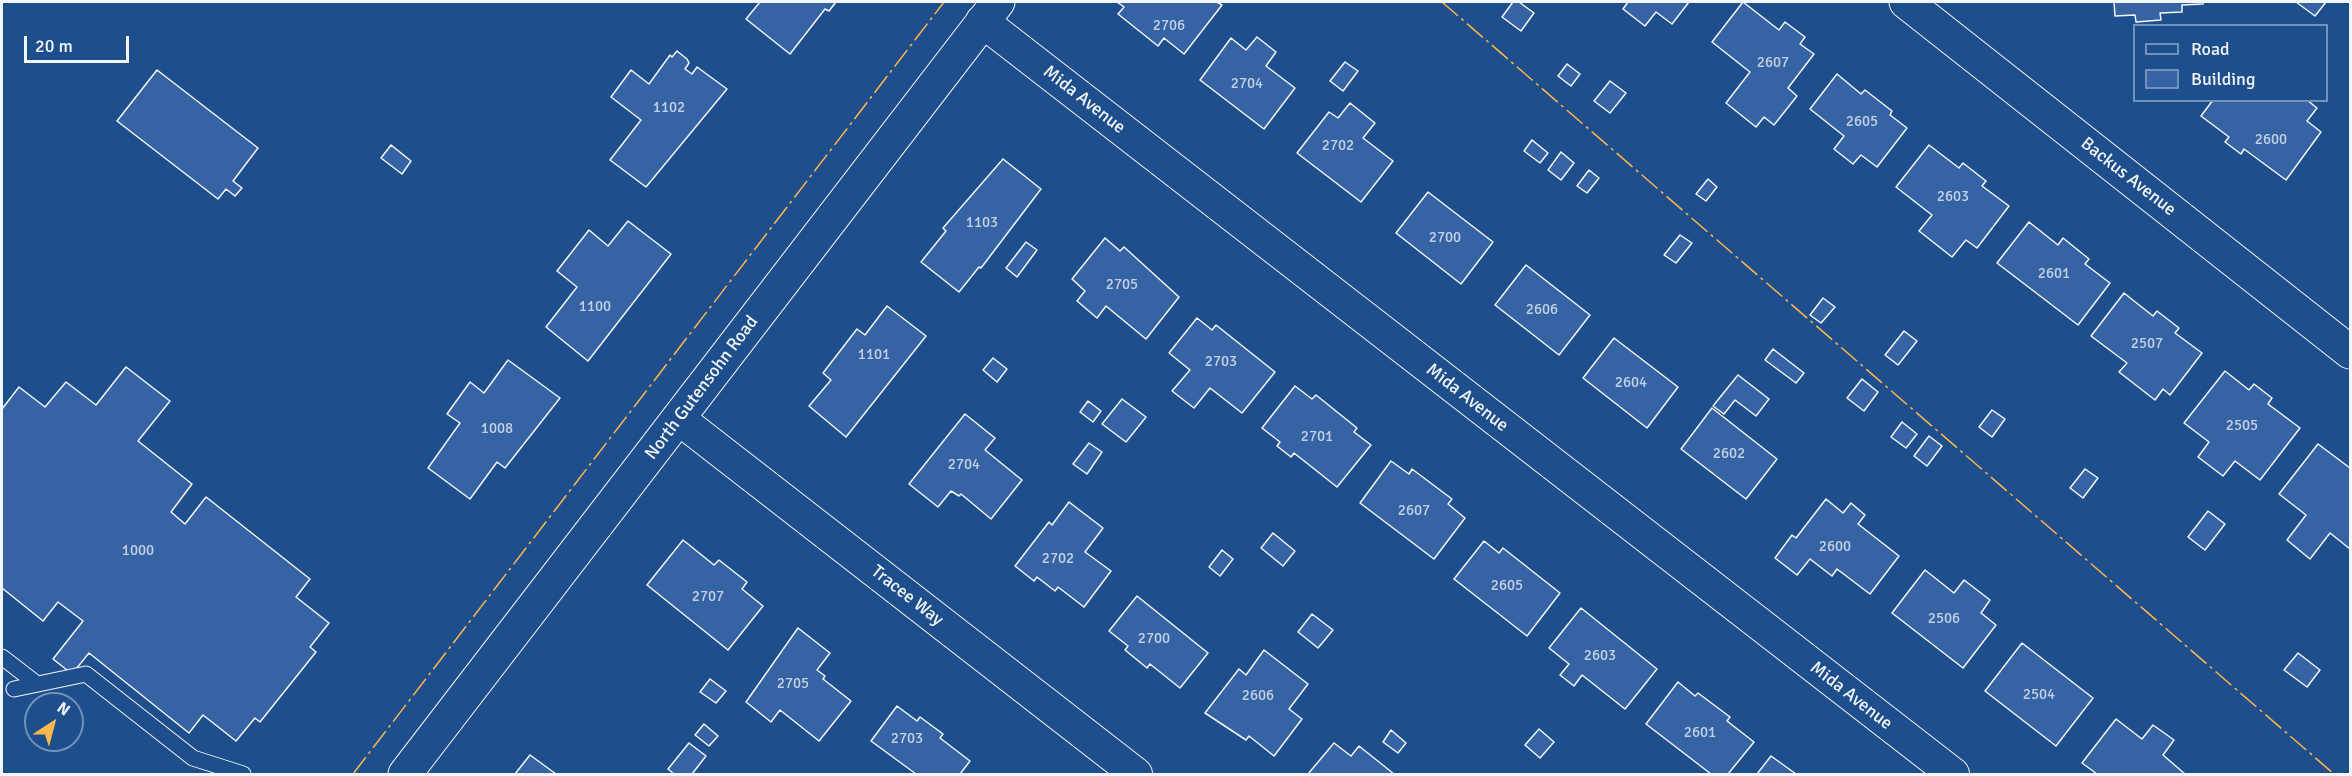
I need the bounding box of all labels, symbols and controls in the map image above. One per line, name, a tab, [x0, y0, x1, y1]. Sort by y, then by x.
house number: 2706	[1153, 17, 1185, 35]
scale bar	[27, 24, 132, 62]
legend	[2133, 24, 2328, 102]
text: 20 m	[35, 35, 73, 57]
text: Road	[2191, 38, 2230, 60]
house number: 2607	[1757, 54, 1789, 72]
street label: Mida Avenue	[1039, 61, 1129, 139]
text: Building	[2191, 68, 2255, 90]
house number: 2704	[1231, 75, 1263, 93]
house number: 1102	[653, 99, 685, 117]
house number: 2605	[1846, 113, 1878, 131]
house number: 2600	[2255, 131, 2287, 149]
street label: Backus Avenue	[2076, 133, 2180, 221]
house number: 2702	[1322, 137, 1354, 155]
house number: 2603	[1937, 188, 1969, 206]
house number: 1103	[966, 214, 998, 232]
house number: 2700	[1429, 229, 1461, 247]
house number: 2601	[2038, 265, 2070, 283]
house number: 2705	[1106, 276, 1138, 294]
house number: 1100	[579, 298, 611, 316]
house number: 2606	[1526, 301, 1558, 319]
street label: North Gutensohn Road	[641, 312, 763, 464]
house number: 2507	[2131, 335, 2163, 353]
house number: 1101	[858, 346, 890, 364]
house number: 2703	[1205, 353, 1237, 371]
street label: Mida Avenue	[1422, 359, 1512, 437]
house number: 2604	[1615, 374, 1647, 392]
house number: 2505	[2226, 417, 2258, 435]
house number: 1008	[481, 420, 513, 438]
house number: 2701	[1301, 428, 1333, 446]
house number: 2602	[1713, 445, 1745, 463]
house number: 2704	[948, 456, 980, 474]
house number: 2607	[1398, 502, 1430, 520]
house number: 2600	[1819, 538, 1851, 556]
house number: 1000	[122, 542, 154, 560]
house number: 2702	[1042, 550, 1074, 568]
street label: Tracee Way	[867, 561, 947, 631]
house number: 2605	[1491, 577, 1523, 595]
house number: 2707	[692, 588, 724, 606]
house number: 2506	[1928, 610, 1960, 628]
house number: 2700	[1138, 630, 1170, 648]
house number: 2603	[1584, 647, 1616, 665]
street label: Mida Avenue	[1806, 657, 1896, 735]
house number: 2705	[777, 675, 809, 693]
house number: 2504	[2023, 686, 2055, 704]
house number: 2606	[1242, 687, 1274, 705]
north arrow	[24, 692, 84, 752]
text: N	[53, 698, 74, 720]
house number: 2601	[1684, 724, 1716, 742]
house number: 2703	[891, 730, 923, 748]

